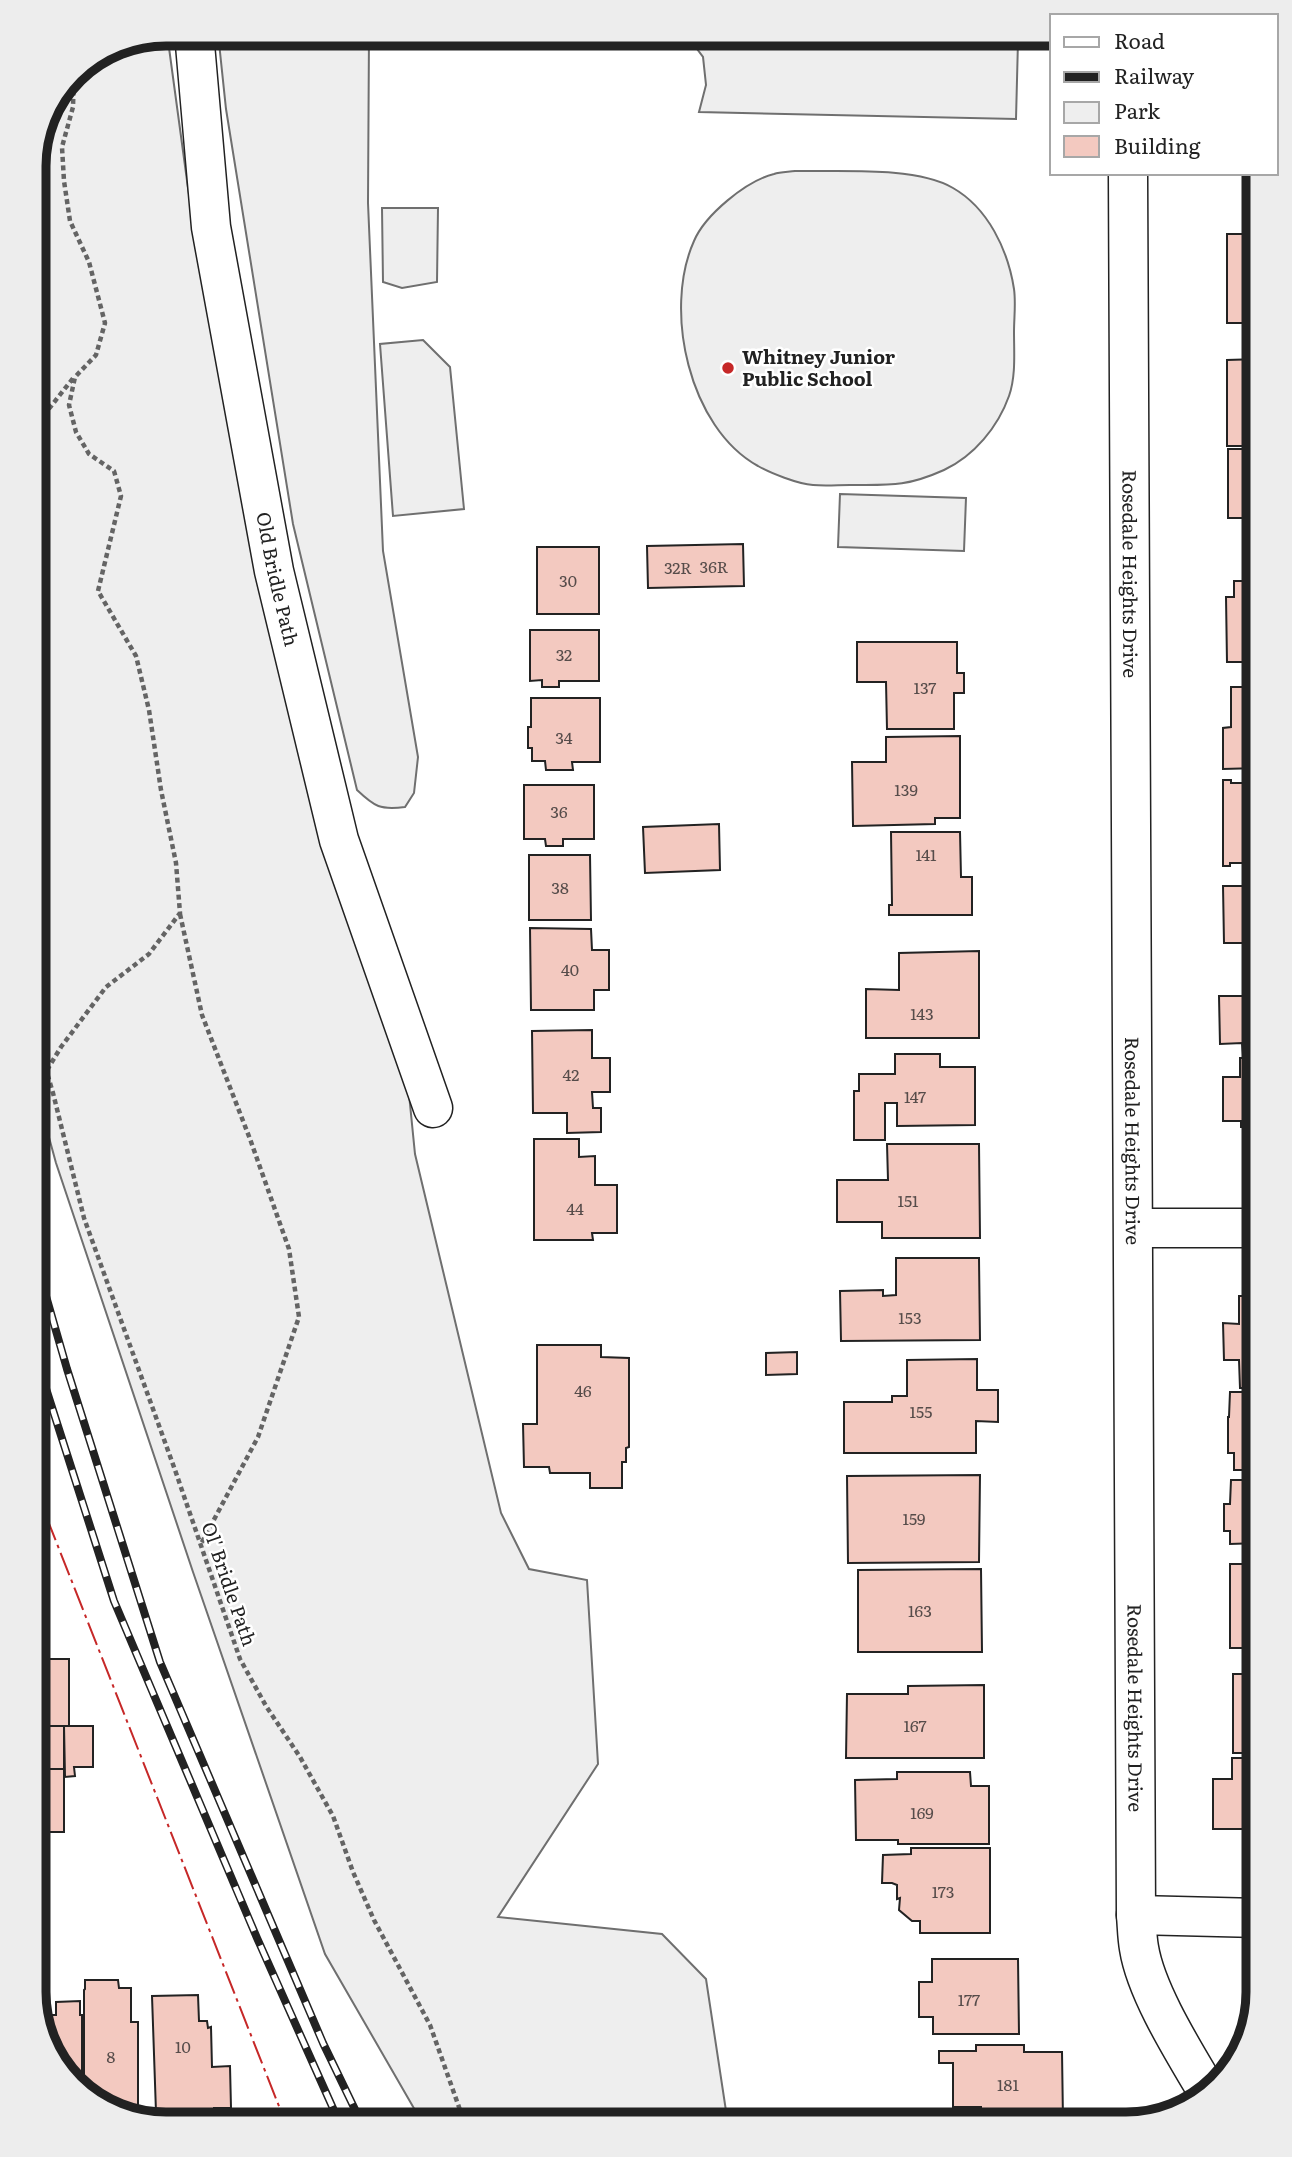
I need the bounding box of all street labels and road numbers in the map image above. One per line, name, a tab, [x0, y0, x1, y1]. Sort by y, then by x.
street label: Rosedale Heights Drive	[1116, 470, 1145, 678]
street label: Old Bridle Path	[250, 509, 307, 649]
street label: Rosedale Heights Drive	[1119, 1037, 1148, 1245]
street label: Ol' Bridle Path	[196, 1518, 264, 1649]
street label: Rosedale Heights Drive	[1122, 1604, 1151, 1812]

